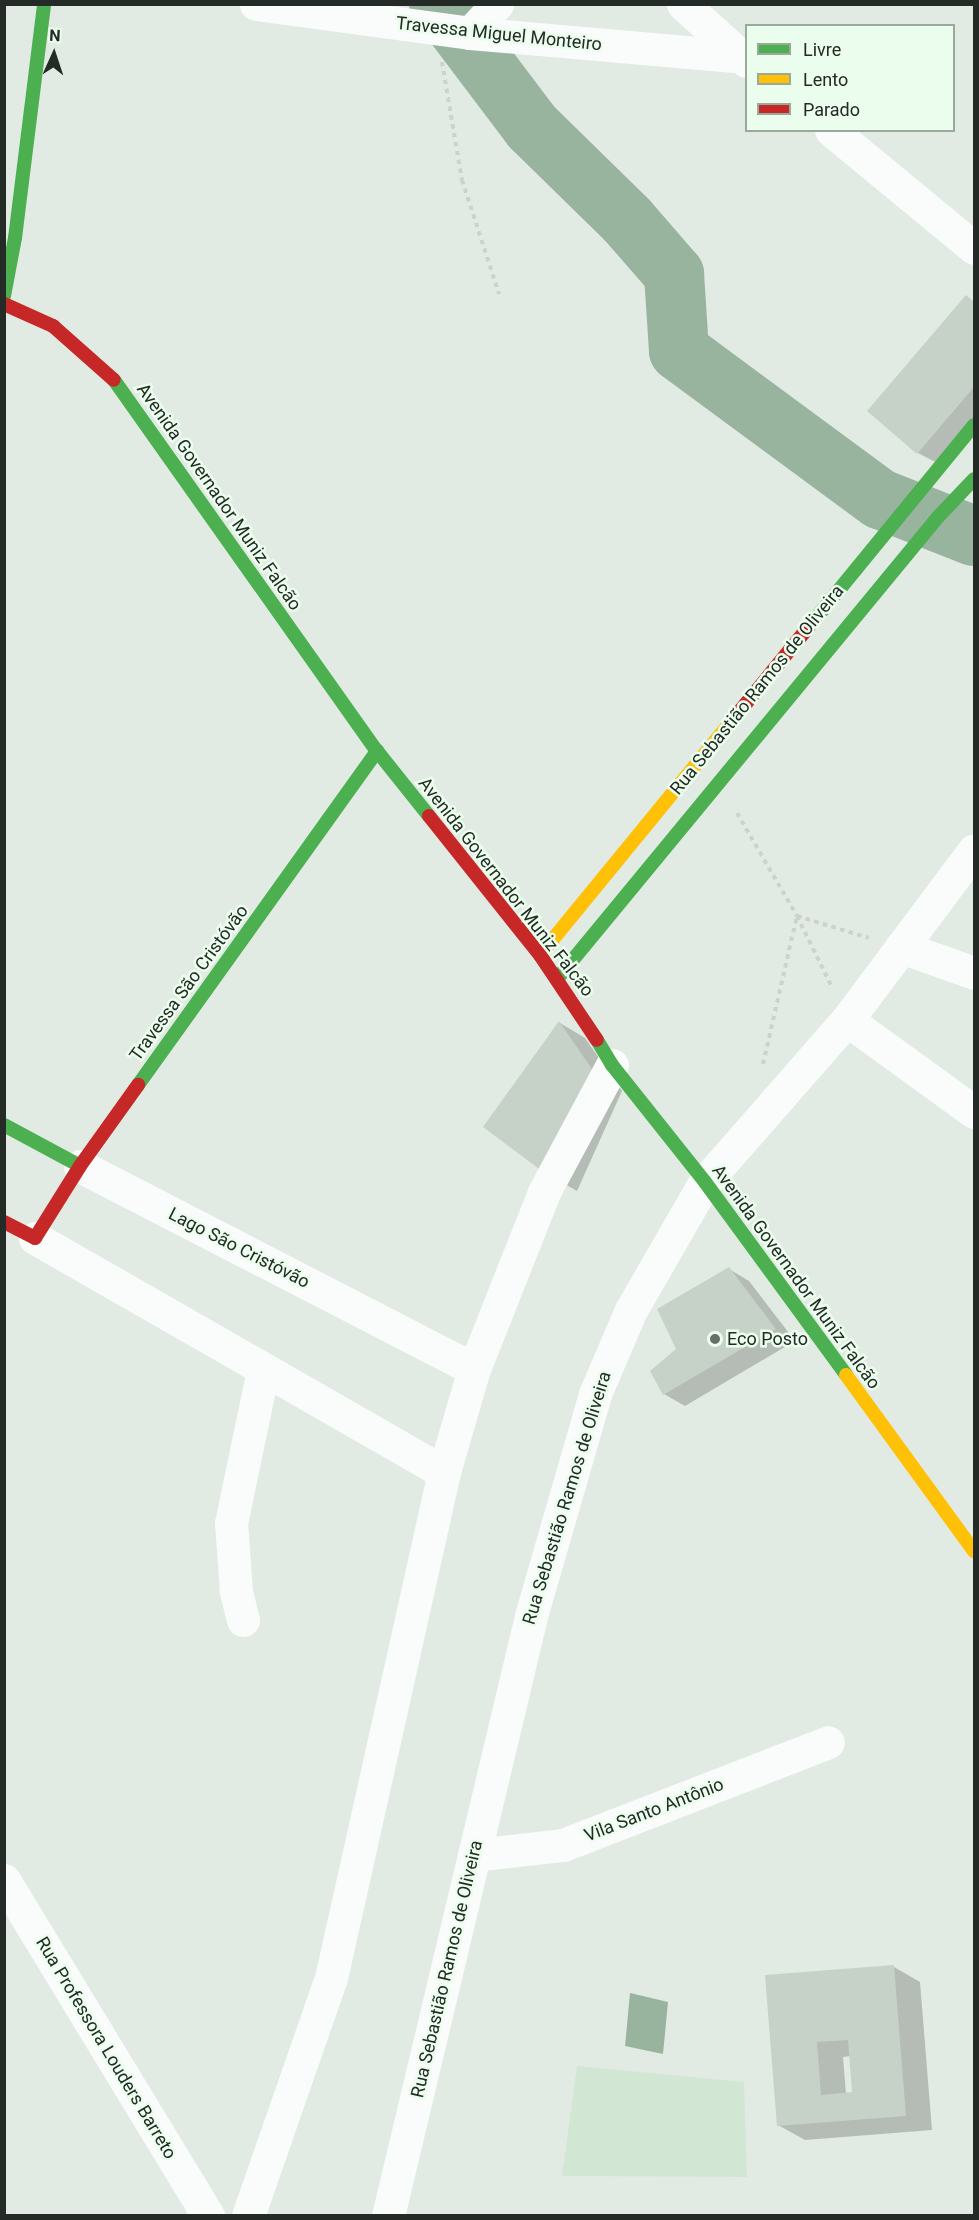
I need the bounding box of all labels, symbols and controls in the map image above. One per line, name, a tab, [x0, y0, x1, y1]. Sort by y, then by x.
street label: Travessa Miguel Monteiro	[395, 12, 603, 56]
north arrow	[24, 24, 84, 84]
legend	[745, 24, 955, 132]
text: N	[49, 26, 61, 45]
text: Livre	[803, 39, 841, 60]
text: Lento	[803, 69, 848, 90]
text: Parado	[803, 99, 860, 120]
street label: Avenida Governador Muniz Falcão	[132, 379, 306, 615]
street label: Rua Sebastião Ramos de Oliveira	[666, 581, 848, 799]
street label: Avenida Governador Muniz Falcão	[414, 773, 598, 1001]
street label: Travessa São Cristóvão	[125, 901, 253, 1065]
street label: Avenida Governador Muniz Falcão	[707, 1161, 885, 1393]
street label: Lago São Cristóvão	[165, 1203, 313, 1293]
place label: Eco Posto	[727, 1328, 808, 1350]
marker: Eco Posto	[708, 1332, 722, 1346]
street label: Rua Sebastião Ramos de Oliveira	[518, 1369, 616, 1627]
street label: Vila Santo Antônio	[581, 1773, 727, 1847]
street label: Rua Sebastião Ramos de Oliveira	[407, 1838, 487, 2100]
street label: Rua Professora Louders Barreto	[31, 1933, 181, 2163]

